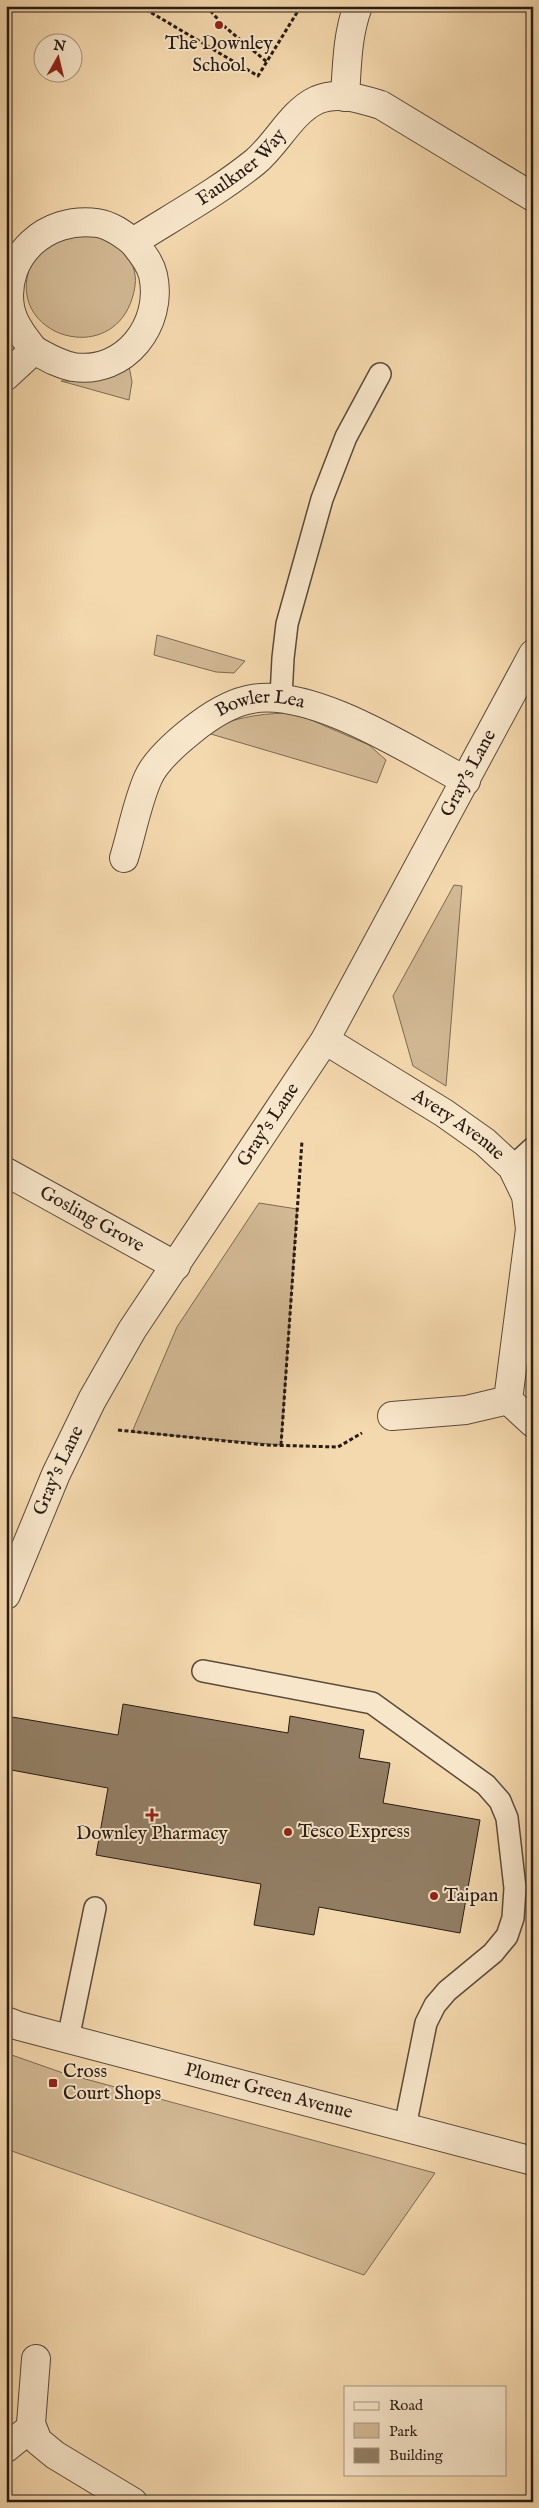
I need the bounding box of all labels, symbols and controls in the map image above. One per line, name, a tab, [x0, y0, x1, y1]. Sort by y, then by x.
marker: The Downley School	[213, 19, 225, 31]
north arrow	[32, 32, 82, 82]
place label: The Downley School	[165, 32, 274, 78]
text: N	[51, 36, 67, 56]
street label: Faulkner Way	[192, 124, 292, 212]
street label: Bowler Lea	[211, 686, 308, 723]
street label: Gray's Lane	[435, 725, 502, 821]
street label: Gray's Lane	[232, 1078, 305, 1172]
street label: Avery Avenue	[406, 1084, 510, 1166]
street label: Gosling Grove	[35, 1181, 149, 1258]
street label: Gray's Lane	[28, 1422, 90, 1519]
marker: Downley Pharmacy	[146, 1809, 158, 1821]
place label: Tesco Express	[298, 1820, 410, 1844]
place label: Downley Pharmacy	[76, 1822, 229, 1846]
marker: Tesco Express	[282, 1826, 294, 1838]
place label: Taipan	[444, 1884, 498, 1908]
marker: Taipan	[428, 1890, 440, 1902]
street label: Plomer Green Avenue	[182, 2058, 355, 2125]
place label: Cross Court Shops	[63, 2060, 161, 2106]
marker: Cross Court Shops	[47, 2077, 59, 2089]
legend	[344, 2386, 506, 2476]
text: Road	[389, 2396, 424, 2415]
text: Park	[389, 2422, 419, 2441]
text: Building	[389, 2446, 444, 2465]

